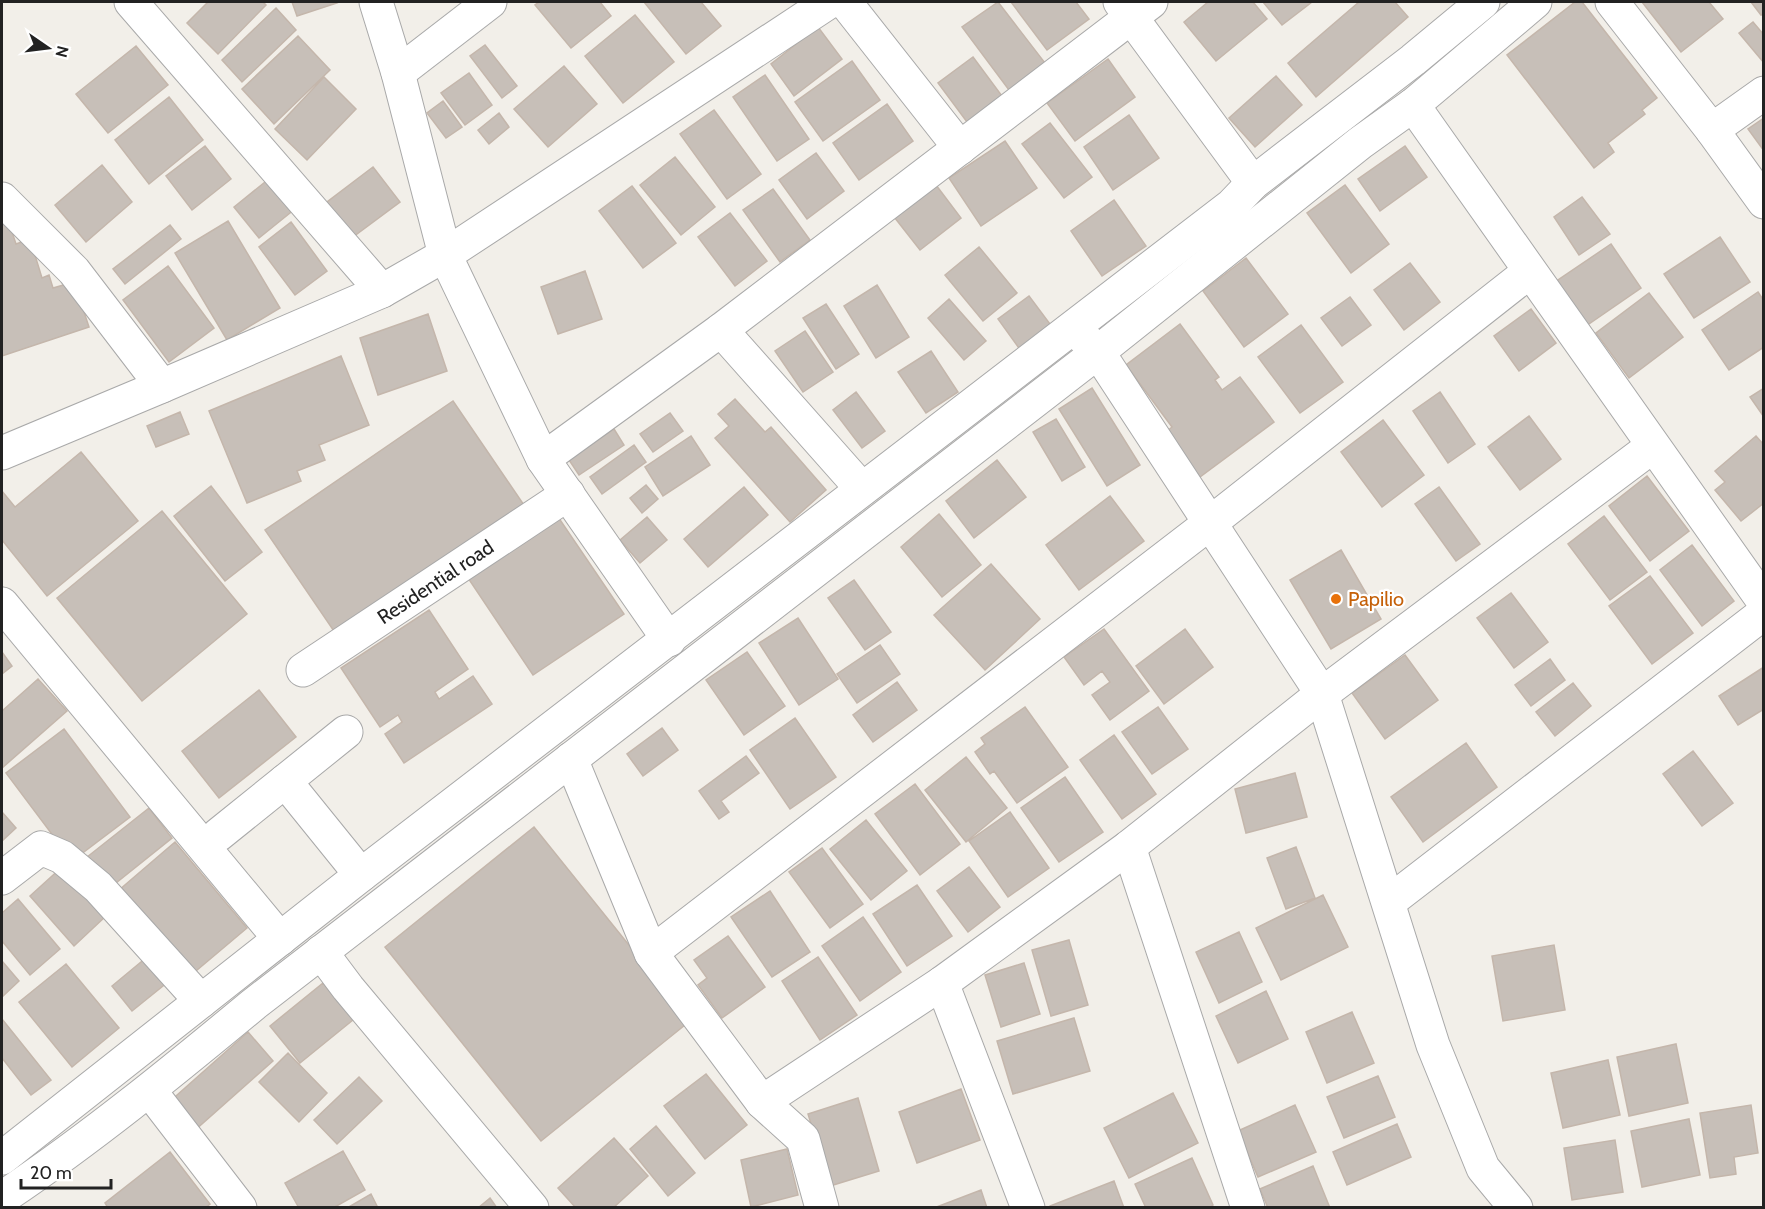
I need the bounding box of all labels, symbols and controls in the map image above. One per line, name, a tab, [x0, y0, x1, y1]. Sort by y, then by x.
north arrow	[18, 18, 78, 78]
text: N	[51, 44, 73, 59]
street label: Residential road	[373, 535, 498, 629]
place label: Papilio	[1348, 587, 1404, 611]
marker: Papilio	[1329, 592, 1343, 606]
scale bar	[21, 1152, 111, 1190]
text: 20 m	[30, 1162, 72, 1184]

